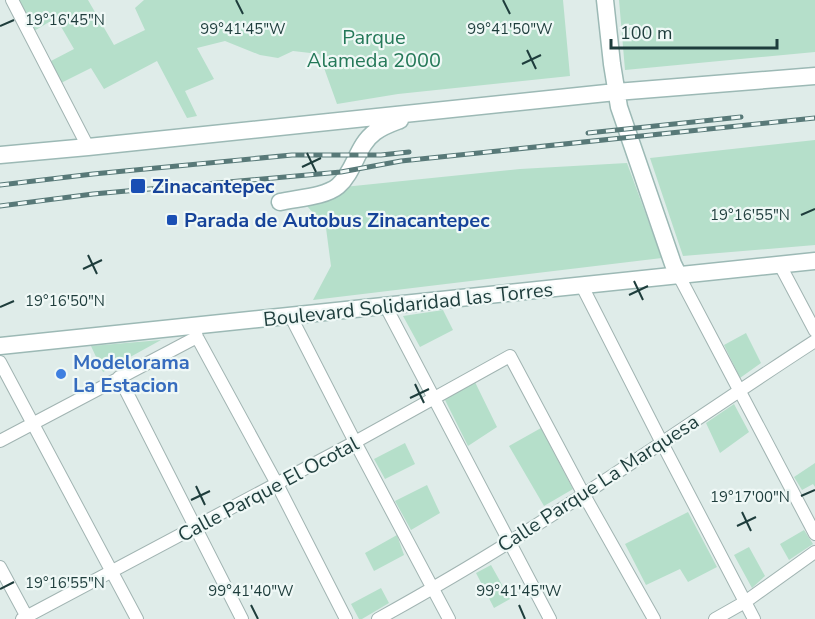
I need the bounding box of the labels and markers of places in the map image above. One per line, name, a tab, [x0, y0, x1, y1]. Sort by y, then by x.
place label: Zinacantepec	[152, 173, 275, 200]
marker: Zinacantepec	[129, 177, 147, 195]
place label: Parada de Autobus Zinacantepec	[184, 207, 490, 234]
marker: Parada de Autobus Zinacantepec	[165, 213, 179, 227]
place label: Modelorama La Estacion	[73, 349, 190, 399]
marker: Modelorama La Estacion	[54, 367, 68, 381]

